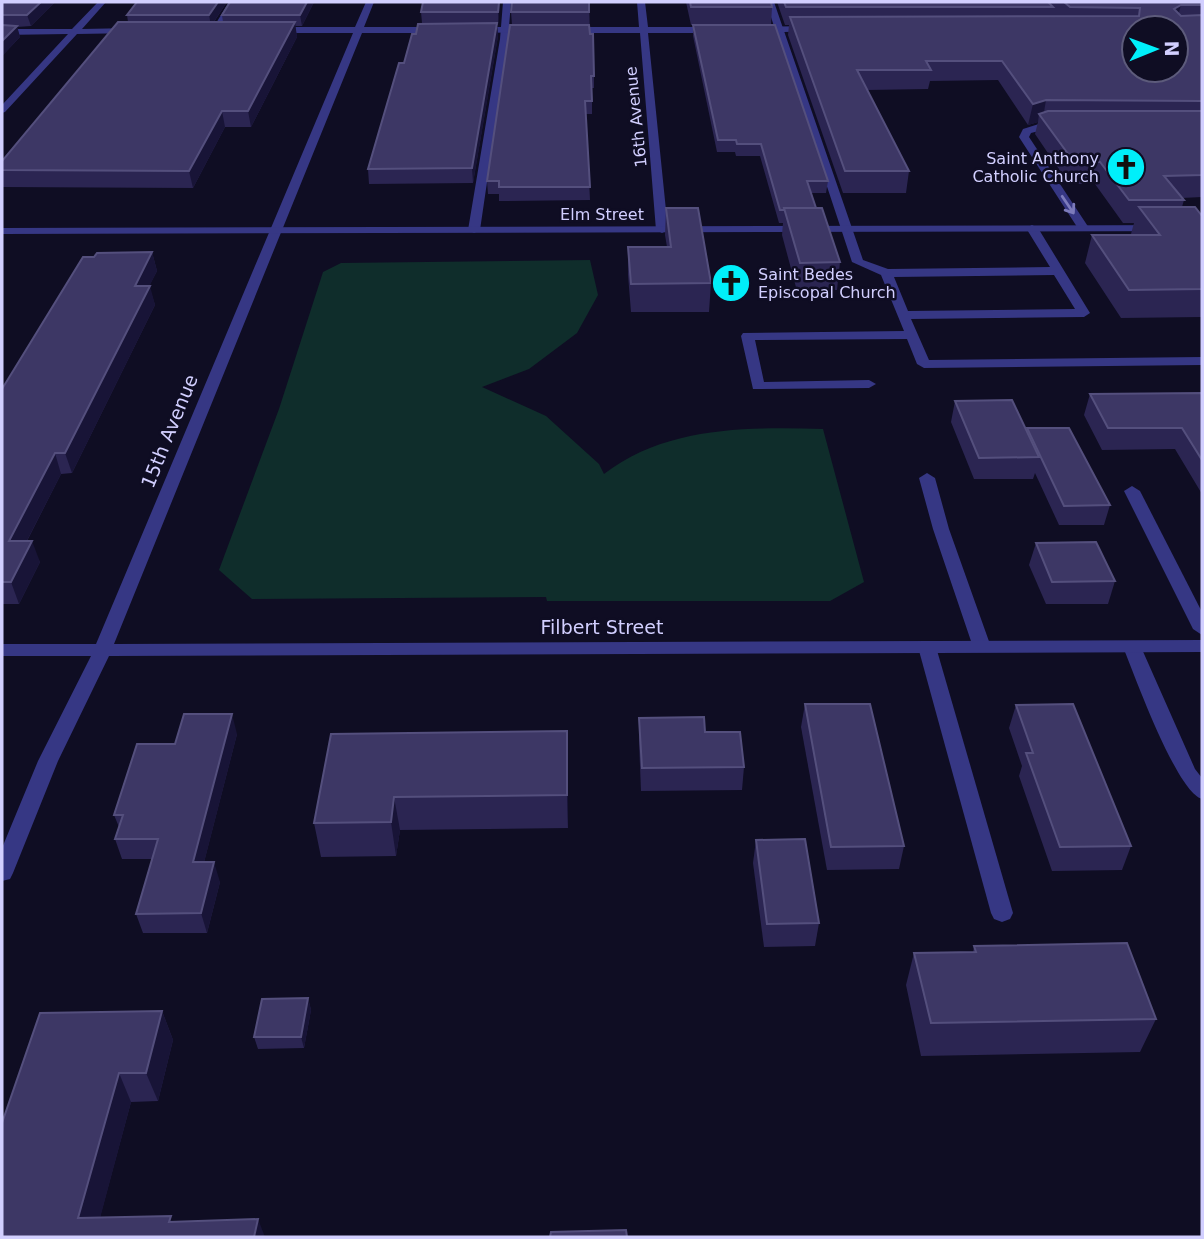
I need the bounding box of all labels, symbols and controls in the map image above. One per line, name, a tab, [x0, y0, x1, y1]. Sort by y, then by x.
north arrow	[1120, 14, 1190, 84]
text: N	[1161, 41, 1183, 57]
street label: 16th Avenue	[621, 66, 651, 168]
church icon: Saint Anthony Catholic Church	[1105, 146, 1147, 188]
place label: Saint Anthony Catholic Church	[972, 149, 1099, 186]
one-way arrow	[1061, 195, 1075, 214]
street label: Elm Street	[560, 205, 644, 224]
church icon: Saint Bedes Episcopal Church	[710, 262, 752, 304]
place label: Saint Bedes Episcopal Church	[758, 265, 896, 302]
street label: 15th Avenue	[136, 371, 202, 491]
street label: Filbert Street	[541, 616, 663, 638]

